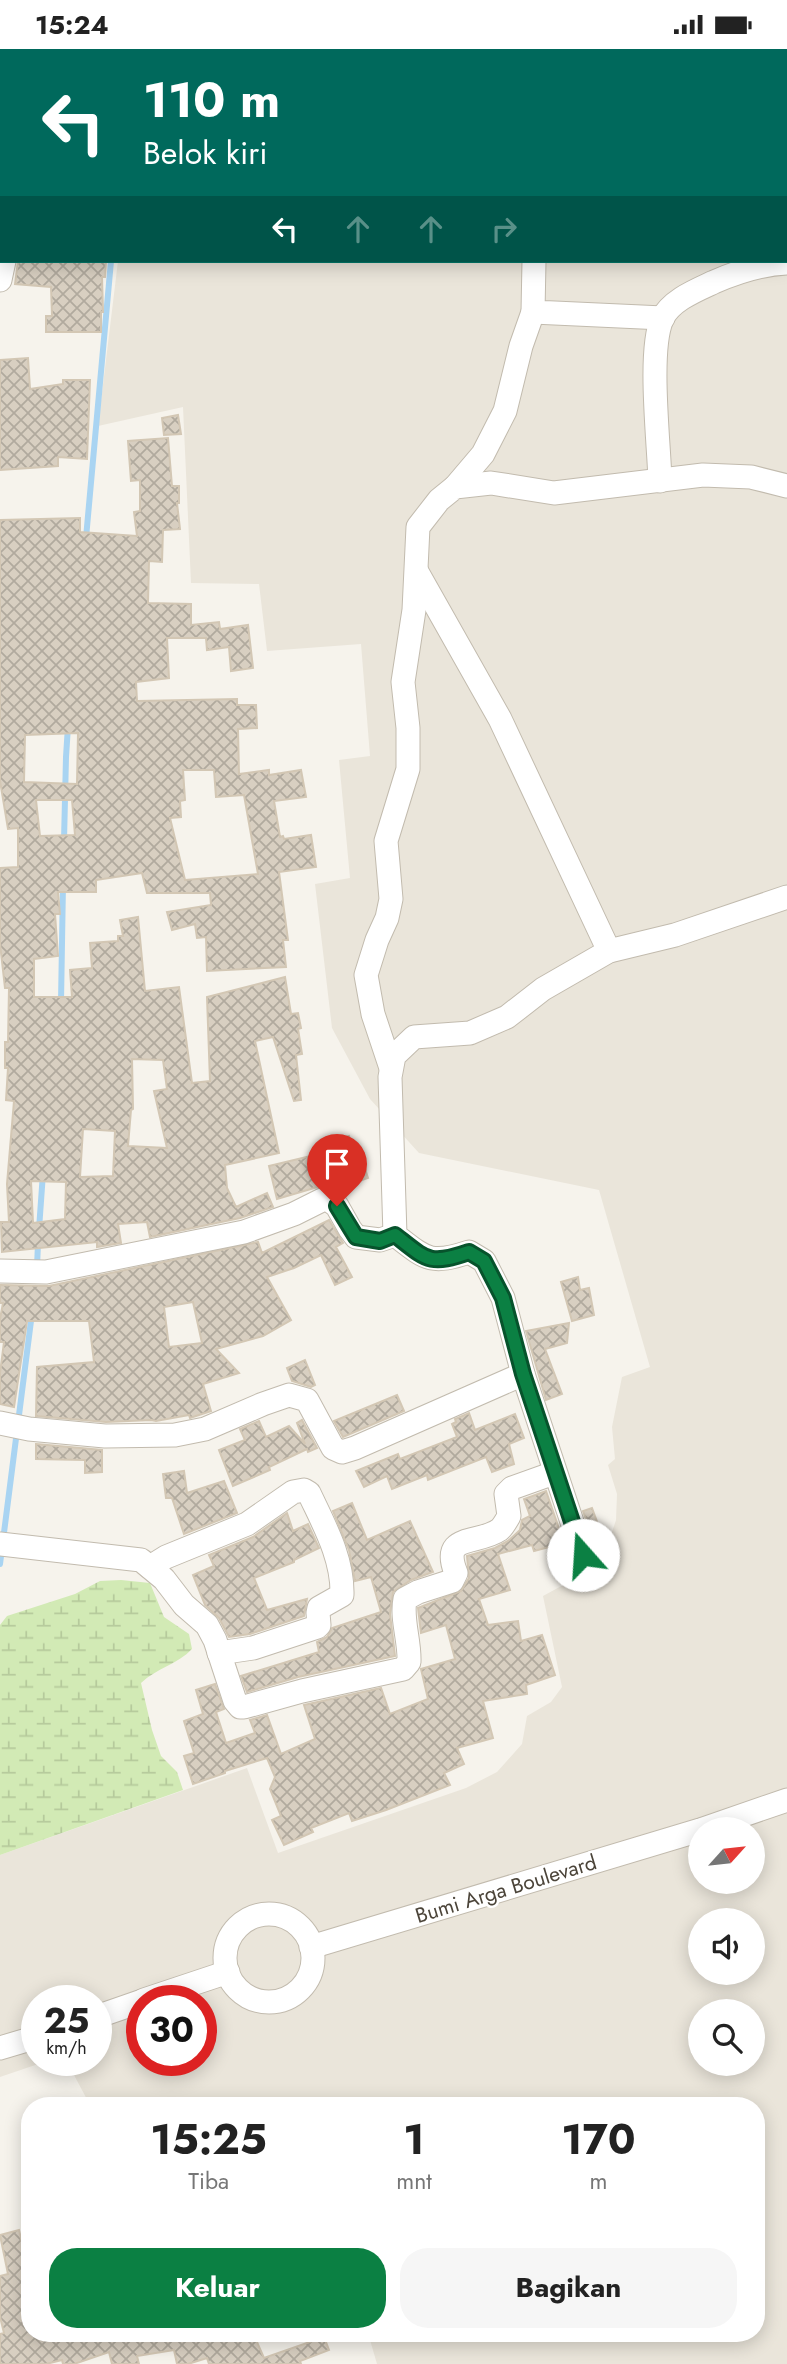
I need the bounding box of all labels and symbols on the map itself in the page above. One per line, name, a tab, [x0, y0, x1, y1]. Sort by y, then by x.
pin	[307, 1134, 367, 1206]
position arrow	[546, 1518, 620, 1592]
north arrow	[688, 1817, 765, 1893]
street label: Bumi Arga Boulevard	[412, 1847, 600, 1931]
speed limit sign: 30	[126, 1985, 217, 2076]

